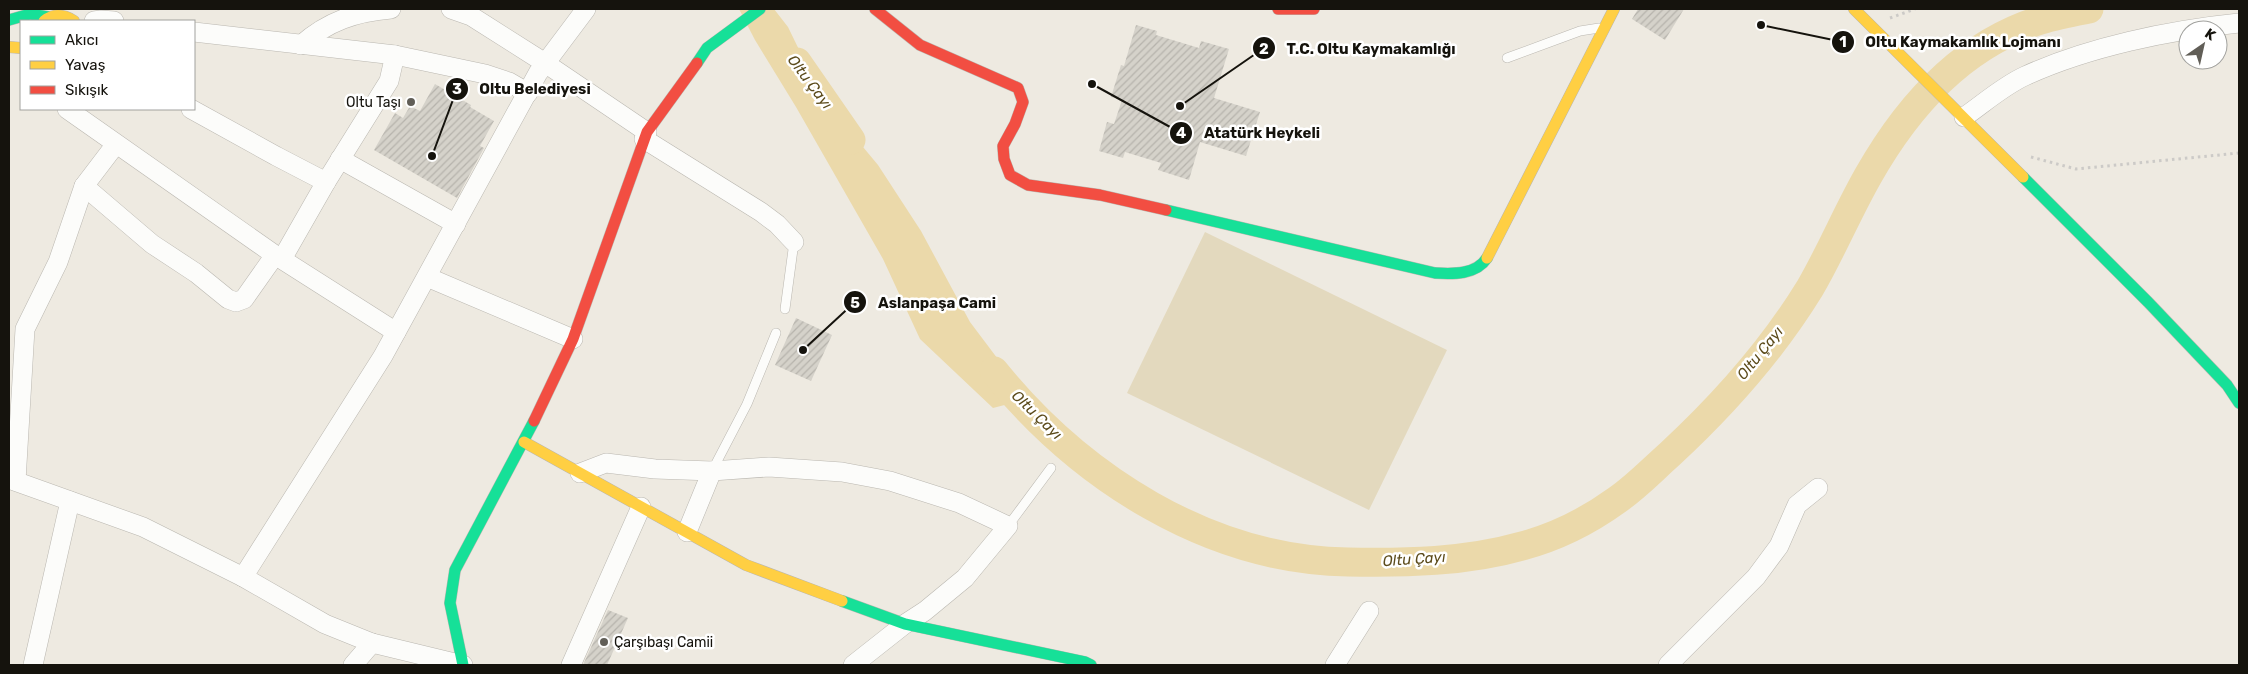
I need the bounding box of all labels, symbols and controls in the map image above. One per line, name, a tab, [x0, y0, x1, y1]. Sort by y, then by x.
legend	[20, 20, 195, 110]
north arrow	[2178, 20, 2228, 70]
text: K	[2201, 25, 2219, 45]
callout: Oltu Kaymakamlık Lojmanı	[1831, 27, 2071, 57]
text: Akıcı	[65, 31, 98, 49]
callout: T.C. Oltu Kaymakamlığı	[1252, 33, 1466, 63]
text: 1	[1839, 33, 1847, 51]
text: Oltu Kaymakamlık Lojmanı	[1865, 33, 2061, 51]
text: 2	[1259, 40, 1269, 58]
text: T.C. Oltu Kaymakamlığı	[1287, 40, 1455, 58]
water label: Oltu Çayı	[784, 51, 836, 113]
text: Yavaş	[65, 56, 106, 74]
callout: Oltu Belediyesi	[445, 74, 601, 104]
text: 3	[452, 80, 462, 98]
text: Oltu Belediyesi	[479, 80, 591, 98]
text: Sıkışık	[65, 81, 109, 99]
place label: Oltu Taşı	[346, 94, 401, 111]
marker: Oltu Taşı	[405, 96, 417, 108]
callout: Atatürk Heykeli	[1169, 118, 1330, 148]
text: 4	[1176, 124, 1186, 142]
text: Atatürk Heykeli	[1204, 124, 1320, 142]
callout: Aslanpaşa Cami	[843, 287, 1006, 317]
text: 5	[850, 294, 860, 312]
text: Aslanpaşa Cami	[878, 294, 996, 312]
water label: Oltu Çayı	[1733, 323, 1787, 383]
water label: Oltu Çayı	[1008, 387, 1066, 444]
water label: Oltu Çayı	[1382, 548, 1446, 570]
place label: Çarşıbaşı Camii	[614, 634, 713, 651]
marker: Çarşıbaşı Camii	[598, 636, 610, 648]

